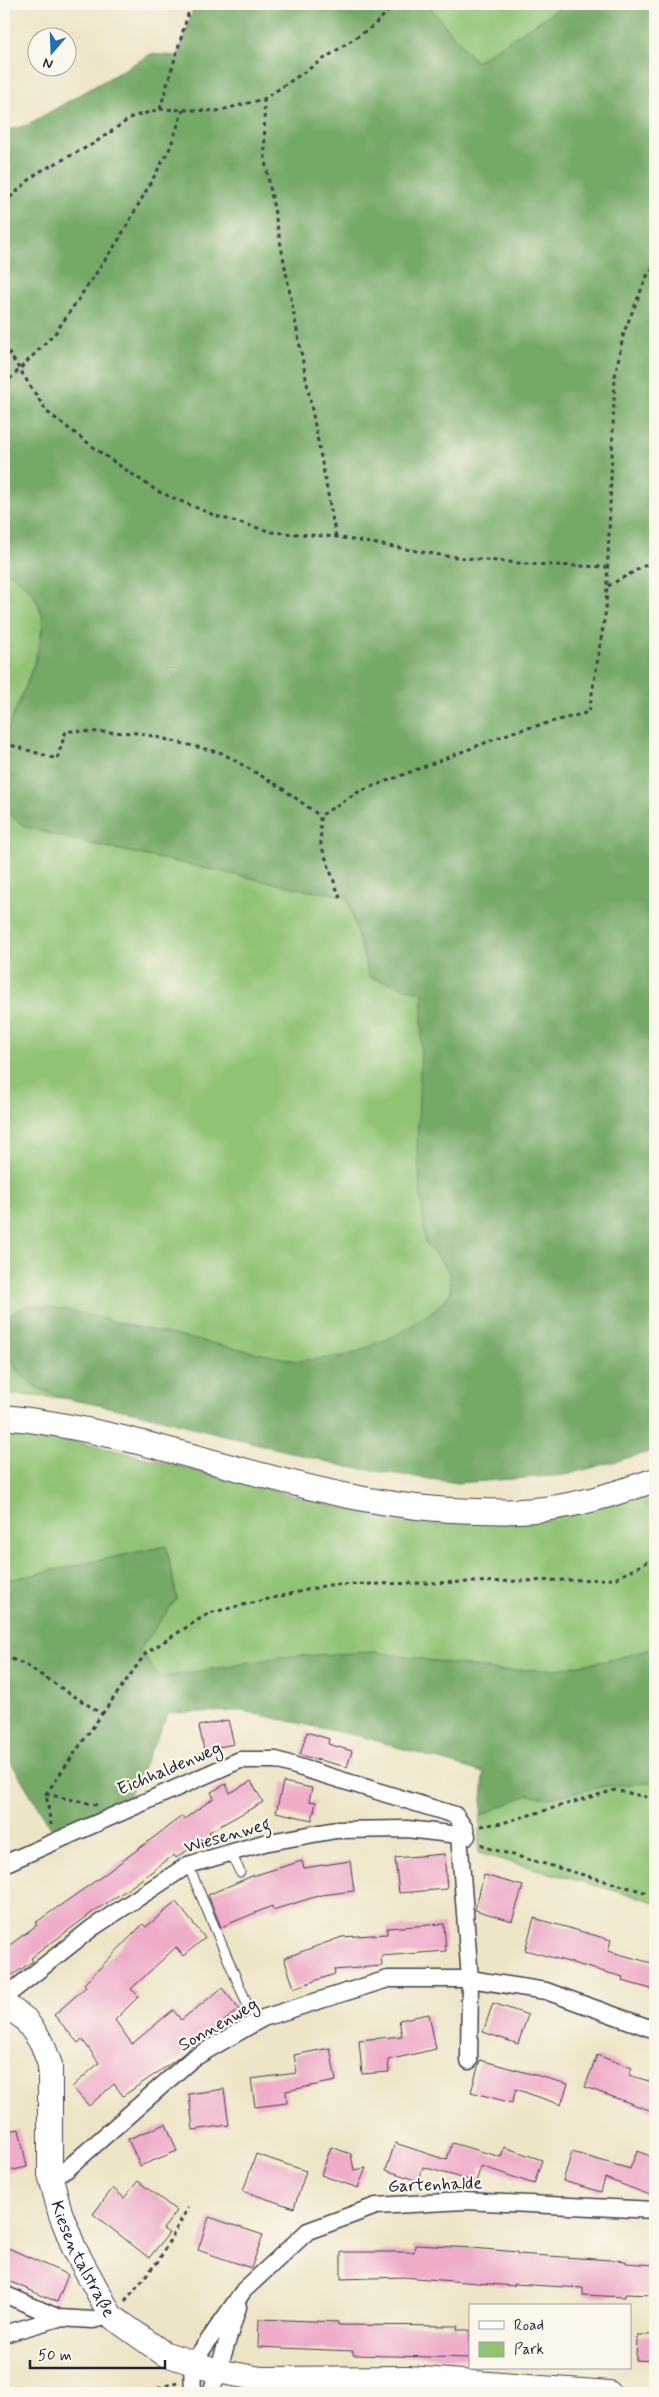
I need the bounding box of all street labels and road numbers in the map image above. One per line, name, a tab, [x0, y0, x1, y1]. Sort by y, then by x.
street label: Eichhaldenweg	[114, 1736, 226, 1803]
street label: Wiesenweg	[181, 1812, 274, 1862]
street label: Sonnenweg	[174, 1992, 263, 2058]
street label: Gartenhalde	[387, 2171, 483, 2199]
street label: Kiesentalstraße	[45, 2198, 121, 2322]

